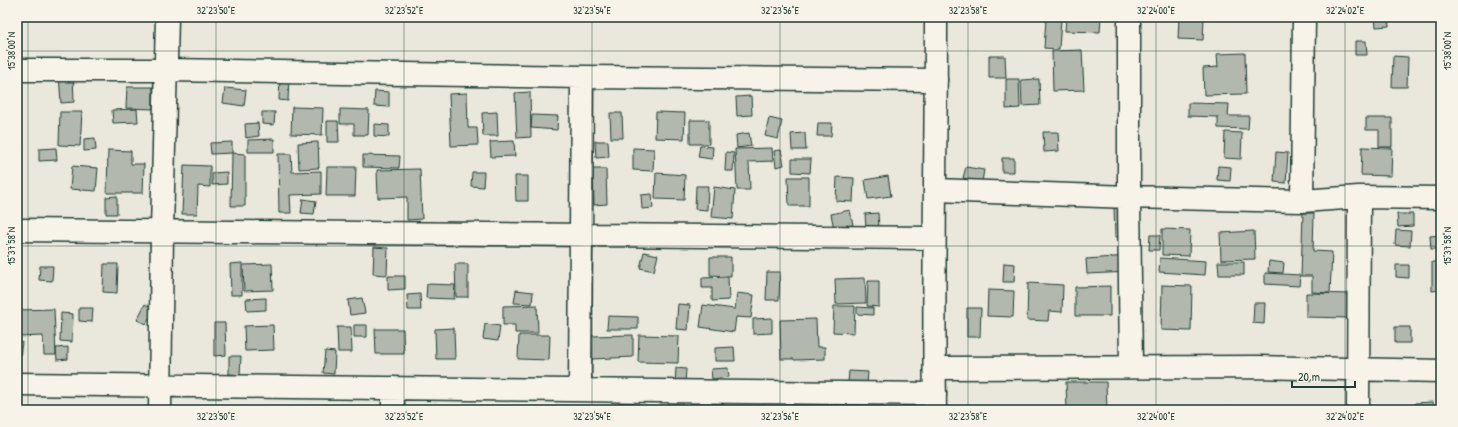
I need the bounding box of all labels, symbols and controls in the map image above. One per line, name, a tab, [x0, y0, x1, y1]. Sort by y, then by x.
text: 32°23'50"E	[197, 4, 236, 17]
text: 32°23'52"E	[385, 4, 424, 17]
text: 32°23'54"E	[573, 4, 611, 17]
text: 32°23'56"E	[761, 4, 800, 17]
text: 32°23'58"E	[949, 4, 988, 17]
text: 32°24'00"E	[1137, 4, 1176, 17]
text: 32°24'02"E	[1326, 4, 1365, 17]
text: 15°38'00"N	[5, 32, 18, 70]
text: 15°38'00"N	[1441, 32, 1454, 70]
text: 15°37'58"N	[5, 227, 18, 265]
text: 15°37'58"N	[1441, 227, 1454, 265]
scale bar	[1292, 363, 1355, 389]
text: 20 m	[1298, 368, 1320, 385]
text: 32°23'50"E	[197, 410, 236, 423]
text: 32°23'52"E	[385, 410, 424, 423]
text: 32°23'54"E	[573, 410, 611, 423]
text: 32°23'56"E	[761, 410, 800, 423]
text: 32°23'58"E	[949, 410, 988, 423]
text: 32°24'00"E	[1137, 410, 1176, 423]
text: 32°24'02"E	[1326, 410, 1365, 423]

